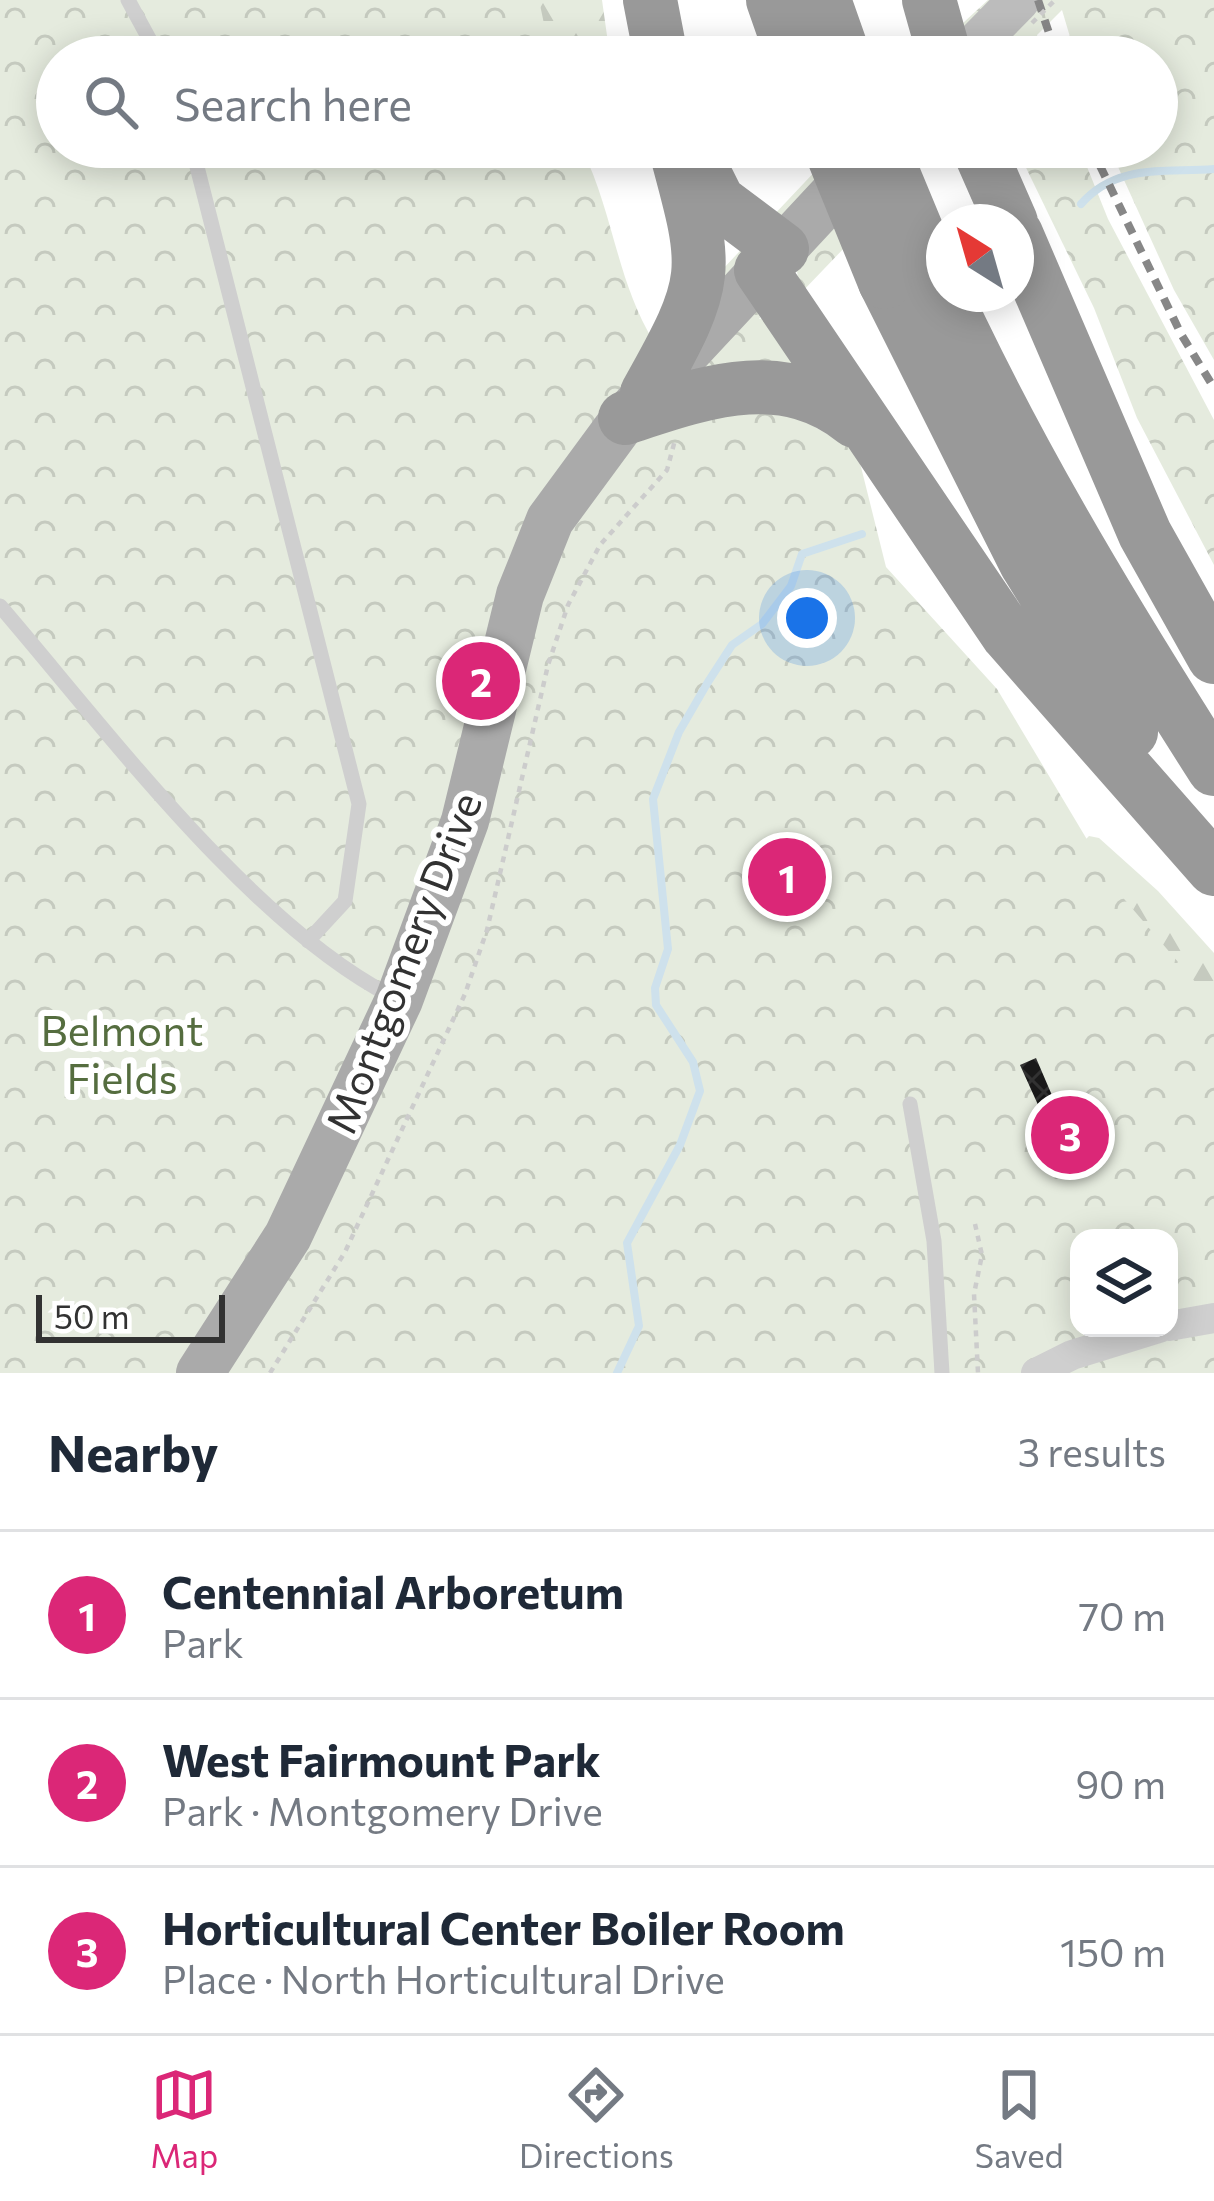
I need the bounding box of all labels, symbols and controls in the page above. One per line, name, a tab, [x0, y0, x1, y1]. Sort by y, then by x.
search box	[36, 36, 1178, 168]
icon: search	[78, 69, 144, 135]
text: Search here	[174, 75, 412, 130]
north arrow	[926, 204, 1034, 312]
your location	[777, 588, 837, 648]
pin: 2	[442, 636, 520, 726]
street label: Montgomery Drive	[313, 785, 491, 1140]
pin: 1	[748, 832, 826, 922]
park label: Belmont Fields	[41, 1003, 203, 1103]
pin: 3	[1031, 1090, 1109, 1180]
map controls	[1070, 1229, 1178, 1337]
button: layers	[1070, 1229, 1178, 1337]
scale bar	[36, 1289, 225, 1342]
text: 50 m	[54, 1295, 130, 1336]
text: Nearby	[48, 1420, 218, 1483]
text: 3 results	[1018, 1427, 1166, 1475]
text: Centennial Arboretum	[162, 1563, 624, 1618]
text: 1	[78, 1591, 96, 1639]
text: 70 m	[1079, 1591, 1166, 1639]
text: Park	[162, 1618, 244, 1666]
text: West Fairmount Park	[162, 1731, 601, 1786]
text: 2	[76, 1759, 98, 1807]
text: 90 m	[1075, 1759, 1166, 1807]
text: Park · Montgomery Drive	[162, 1786, 603, 1834]
text: Horticultural Center Boiler Room	[162, 1899, 845, 1954]
text: 3	[76, 1927, 98, 1975]
text: 150 m	[1060, 1927, 1166, 1975]
text: Place · North Horticultural Drive	[162, 1954, 725, 2002]
tab: Map	[150, 2062, 218, 2175]
tab: Directions	[519, 2062, 674, 2175]
tab: Saved	[975, 2062, 1064, 2175]

